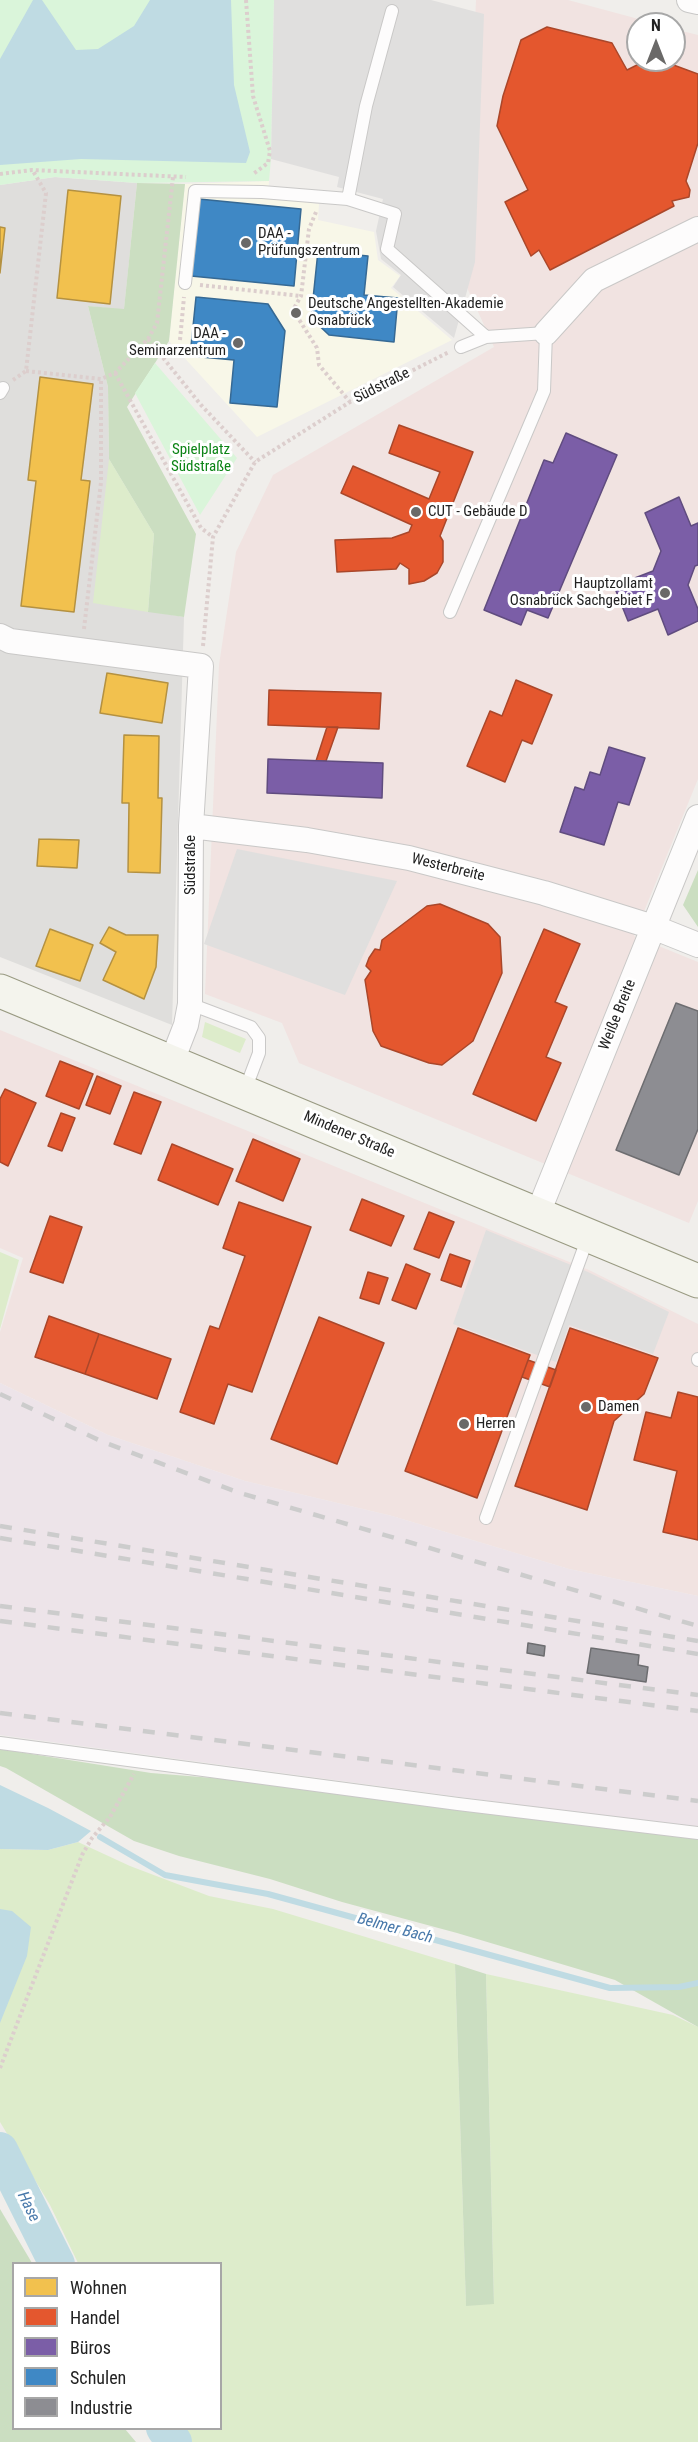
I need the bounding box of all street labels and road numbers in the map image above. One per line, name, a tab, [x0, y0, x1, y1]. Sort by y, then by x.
street label: Südstraße	[351, 364, 413, 408]
street label: Südstraße	[182, 835, 200, 895]
street label: Westerbreite	[409, 850, 487, 886]
street label: Weiße Breite	[596, 977, 640, 1053]
street label: Mindener Straße	[301, 1108, 397, 1162]

